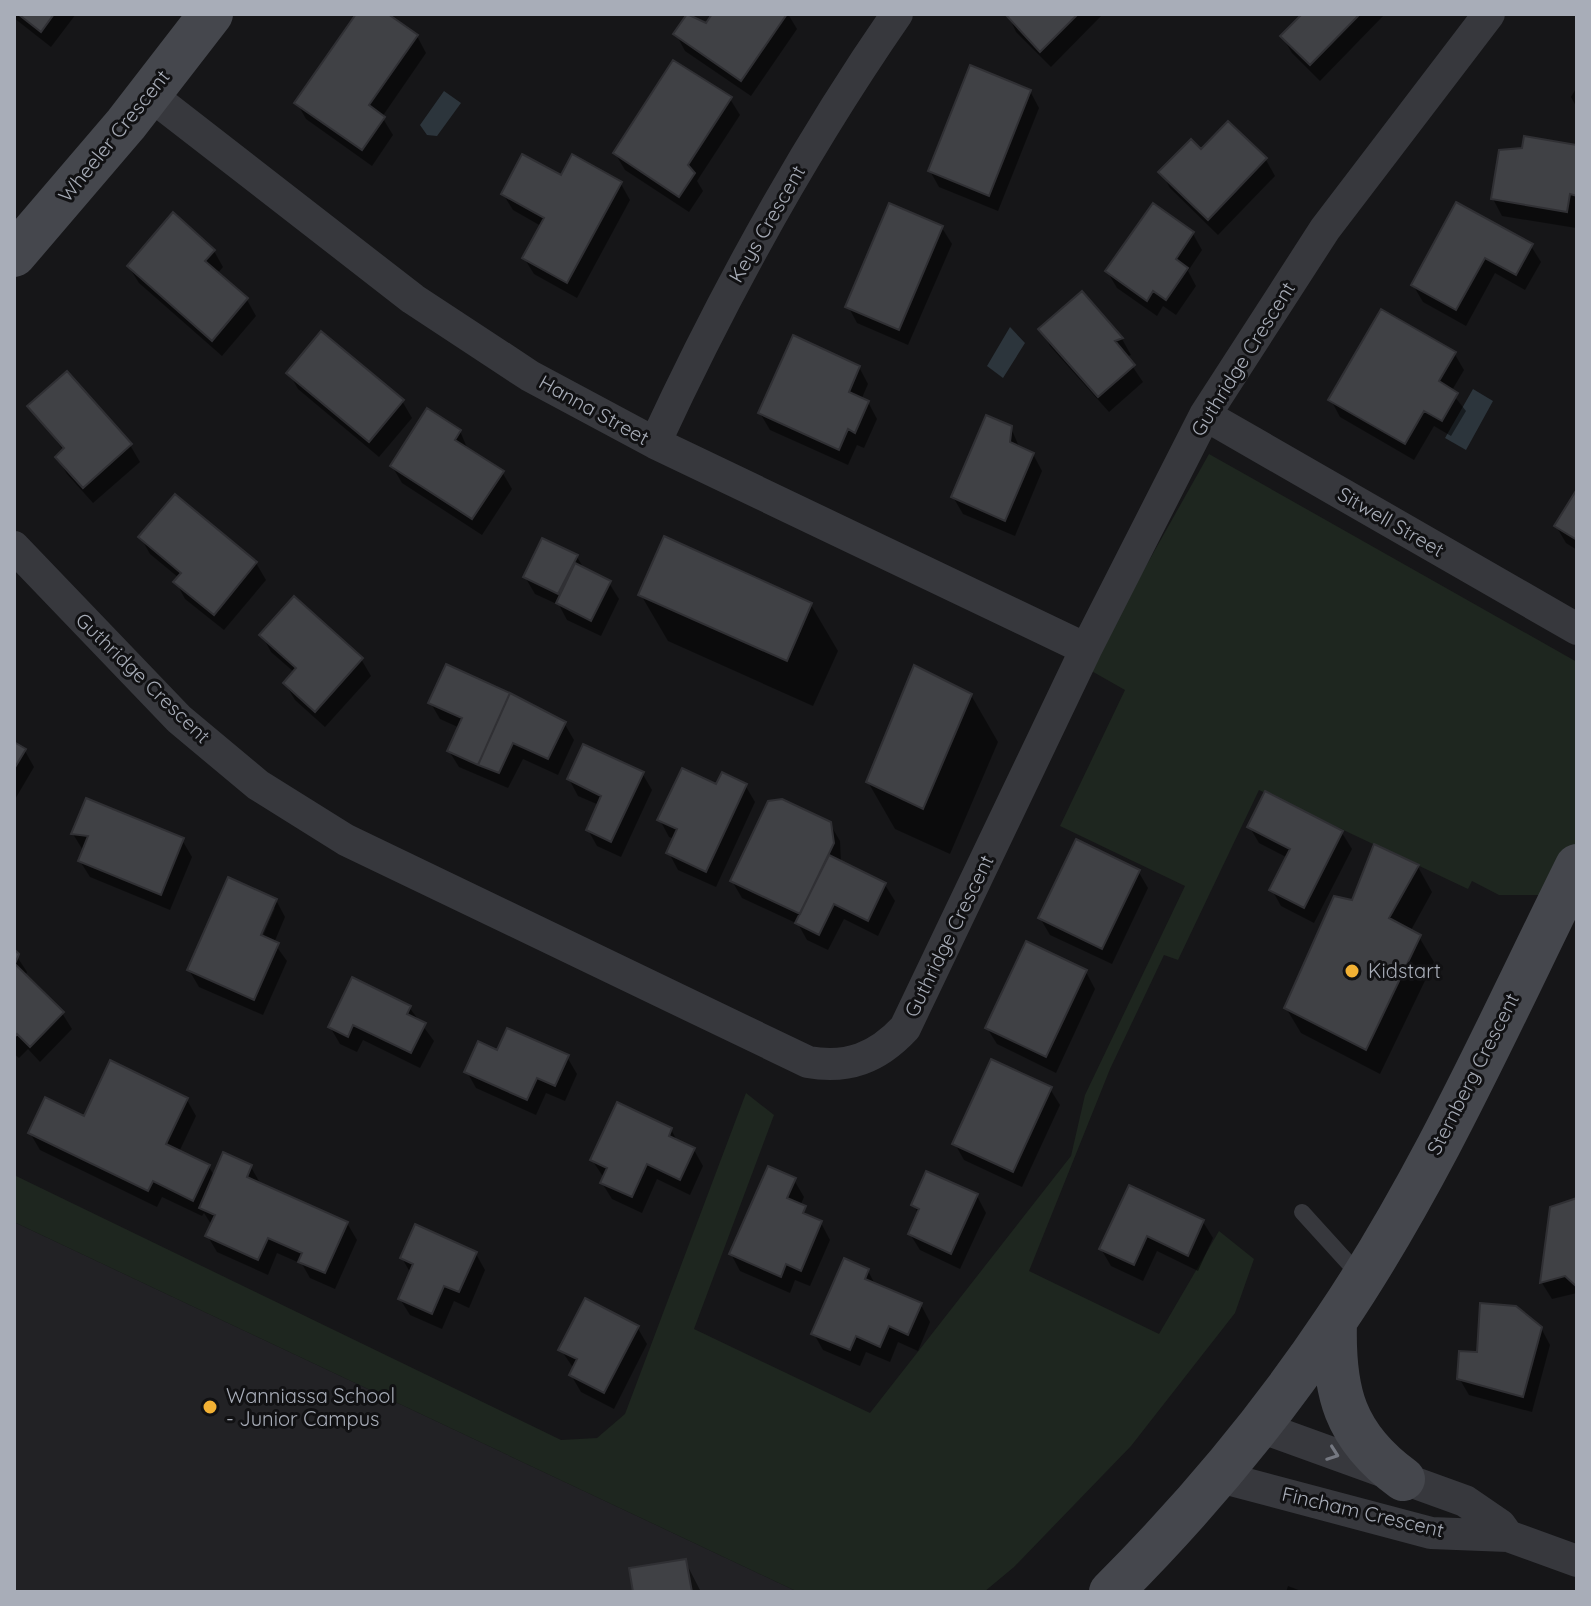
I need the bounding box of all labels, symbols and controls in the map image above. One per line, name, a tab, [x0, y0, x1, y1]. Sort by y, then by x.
street label: Wheeler Crescent	[53, 64, 175, 207]
street label: Keys Crescent	[723, 160, 810, 287]
street label: Guthridge Crescent	[1185, 277, 1300, 441]
street label: Hanna Street	[535, 369, 654, 450]
street label: Sitwell Street	[1334, 481, 1449, 562]
street label: Guthridge Crescent	[71, 607, 216, 748]
street label: Guthridge Crescent	[898, 850, 999, 1021]
place label: Kidstart	[1368, 958, 1441, 983]
marker: Kidstart	[1343, 962, 1361, 980]
street label: Sternberg Crescent	[1421, 989, 1524, 1159]
place label: Wanniassa School - Junior Campus	[226, 1383, 395, 1431]
marker: Wanniassa School - Junior Campus	[201, 1398, 219, 1416]
one-way arrow	[1325, 1444, 1339, 1461]
street label: Fincham Crescent	[1280, 1481, 1447, 1542]

